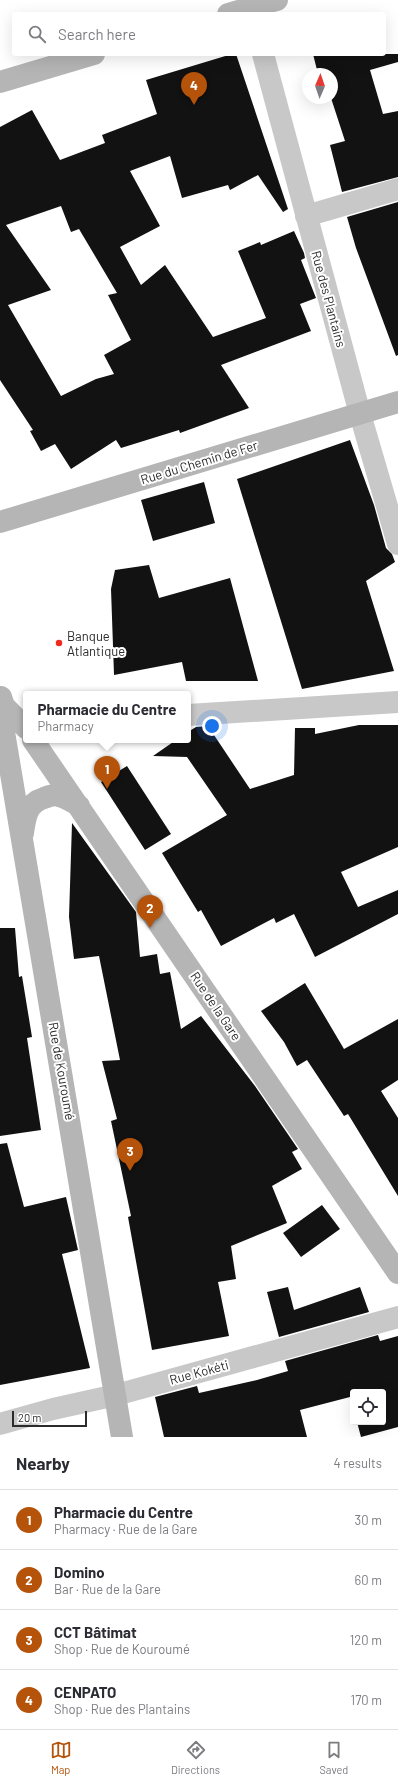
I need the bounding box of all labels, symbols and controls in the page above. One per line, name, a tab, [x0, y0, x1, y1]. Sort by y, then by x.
search box	[12, 12, 386, 56]
icon: search	[26, 23, 48, 45]
text: Search here	[58, 25, 136, 43]
north arrow	[302, 68, 338, 104]
pin: 4	[181, 72, 207, 105]
street label: Rue des Plantains	[308, 249, 350, 349]
street label: Rue du Chemin de Fer	[138, 436, 260, 487]
place label: Banque Atlantique	[67, 628, 125, 659]
marker: Banque Atlantique	[54, 638, 64, 648]
popup	[23, 691, 191, 743]
text: Pharmacie du Centre	[38, 700, 176, 718]
your location	[202, 716, 222, 736]
text: Pharmacy	[38, 718, 94, 734]
pin: 1	[94, 756, 120, 789]
pin: 2	[137, 895, 163, 928]
street label: Rue de la Gare	[187, 969, 245, 1043]
street label: Rue de Kouroumé	[46, 1021, 79, 1121]
pin: 3	[117, 1138, 143, 1171]
street label: Rue Kokéti	[168, 1356, 230, 1388]
map controls	[350, 1389, 386, 1425]
button: locate	[350, 1389, 386, 1425]
scale bar	[12, 1409, 87, 1428]
text: 20 m	[18, 1411, 41, 1424]
text: Nearby	[16, 1453, 70, 1473]
text: 4 results	[334, 1455, 382, 1471]
text: Pharmacie du Centre	[54, 1503, 193, 1521]
text: 1	[27, 1512, 31, 1528]
text: 30 m	[355, 1512, 382, 1528]
text: Pharmacy · Rue de la Gare	[54, 1521, 198, 1537]
text: Domino	[54, 1563, 105, 1581]
text: 2	[25, 1572, 33, 1588]
text: 60 m	[355, 1572, 382, 1588]
text: Bar · Rue de la Gare	[54, 1581, 161, 1597]
text: CCT Bâtimat	[54, 1623, 137, 1641]
text: 3	[25, 1632, 33, 1648]
text: 120 m	[350, 1632, 382, 1648]
text: Shop · Rue de Kouroumé	[54, 1641, 190, 1657]
text: CENPATO	[54, 1683, 116, 1701]
text: 4	[25, 1692, 33, 1708]
text: 170 m	[351, 1692, 382, 1708]
text: Shop · Rue des Plantains	[54, 1701, 190, 1717]
tab: Map	[50, 1739, 72, 1776]
tab: Directions	[171, 1739, 220, 1776]
tab: Saved	[319, 1739, 348, 1776]

